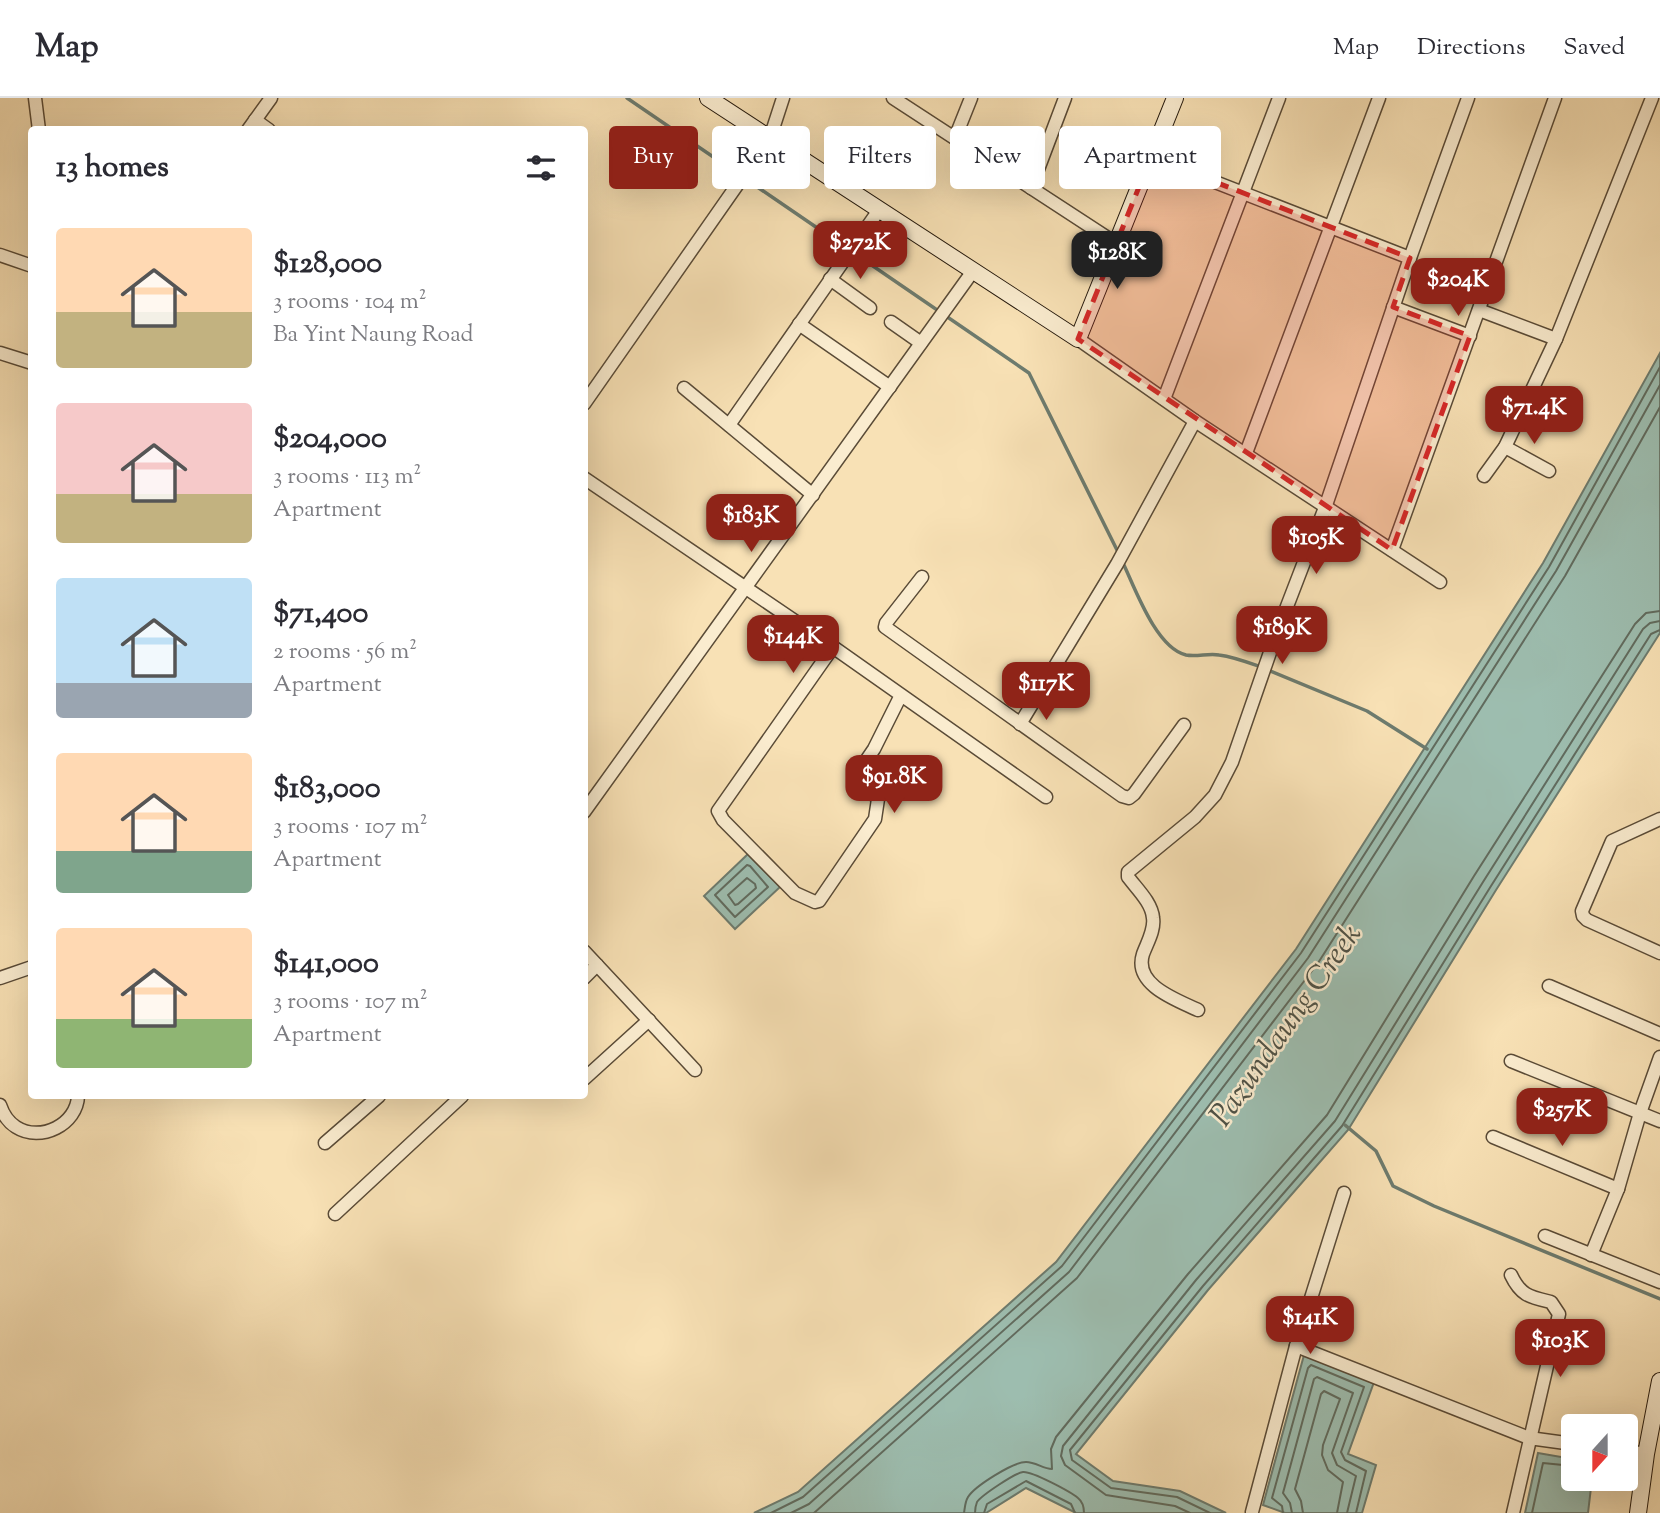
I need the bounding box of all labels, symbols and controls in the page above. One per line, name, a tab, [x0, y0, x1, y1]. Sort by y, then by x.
text: Map	[35, 24, 99, 72]
text: Map	[1333, 31, 1379, 65]
text: Directions	[1417, 31, 1525, 65]
text: Saved	[1563, 31, 1625, 65]
chip: Buy	[609, 126, 698, 189]
chip: Rent	[712, 126, 810, 189]
chip: Filters	[824, 126, 936, 189]
chip: New	[950, 126, 1045, 189]
chip: Apartment	[1059, 126, 1221, 189]
text: 13 homes	[56, 147, 169, 190]
icon: filters	[522, 149, 560, 187]
pin: $272K	[811, 222, 909, 281]
text: $272K	[829, 227, 891, 260]
pin: $128K	[1068, 232, 1166, 291]
text: $128K	[1088, 237, 1147, 270]
text: $128,000	[273, 243, 382, 286]
icon: home	[112, 256, 196, 340]
pin: $204K	[1409, 258, 1507, 318]
text: $204K	[1427, 264, 1489, 297]
text: 3 rooms · 104 m²	[273, 286, 427, 319]
text: Ba Yint Naung Road	[273, 319, 473, 352]
pin: $71.4K	[1477, 386, 1591, 446]
text: $71.4K	[1501, 392, 1567, 425]
text: $204,000	[273, 418, 387, 461]
icon: home	[112, 431, 196, 515]
text: 3 rooms · 113 m²	[273, 461, 421, 494]
text: Apartment	[273, 494, 382, 527]
pin: $183K	[702, 494, 800, 554]
text: $183K	[722, 500, 780, 533]
pin: $105K	[1267, 517, 1365, 576]
text: $105K	[1288, 522, 1344, 555]
text: $71,400	[273, 593, 368, 636]
icon: home	[112, 606, 196, 690]
pin: $189K	[1233, 606, 1331, 666]
text: $189K	[1252, 612, 1312, 645]
pin: $144K	[744, 616, 842, 675]
text: $144K	[763, 621, 823, 654]
text: 2 rooms · 56 m²	[273, 636, 417, 669]
pin: $117K	[997, 662, 1095, 722]
text: $117K	[1018, 668, 1074, 701]
text: Apartment	[273, 669, 382, 702]
pin: $91.8K	[837, 756, 951, 815]
text: $91.8K	[861, 761, 927, 794]
text: $183,000	[273, 768, 381, 811]
icon: home	[112, 781, 196, 865]
text: 3 rooms · 107 m²	[273, 811, 428, 844]
text: Apartment	[273, 844, 382, 877]
water label: Pazundaung Creek	[1200, 915, 1374, 1137]
text: $141,000	[273, 943, 379, 986]
icon: home	[112, 956, 196, 1040]
text: 3 rooms · 107 m²	[273, 986, 428, 1019]
text: Apartment	[273, 1019, 382, 1052]
pin: $257K	[1513, 1088, 1611, 1148]
text: $257K	[1532, 1094, 1592, 1127]
pin: $141K	[1261, 1296, 1359, 1356]
text: $141K	[1282, 1302, 1338, 1335]
pin: $103K	[1511, 1320, 1609, 1379]
text: $103K	[1531, 1325, 1589, 1358]
north arrow	[1561, 1414, 1638, 1491]
map controls	[1561, 1414, 1638, 1491]

